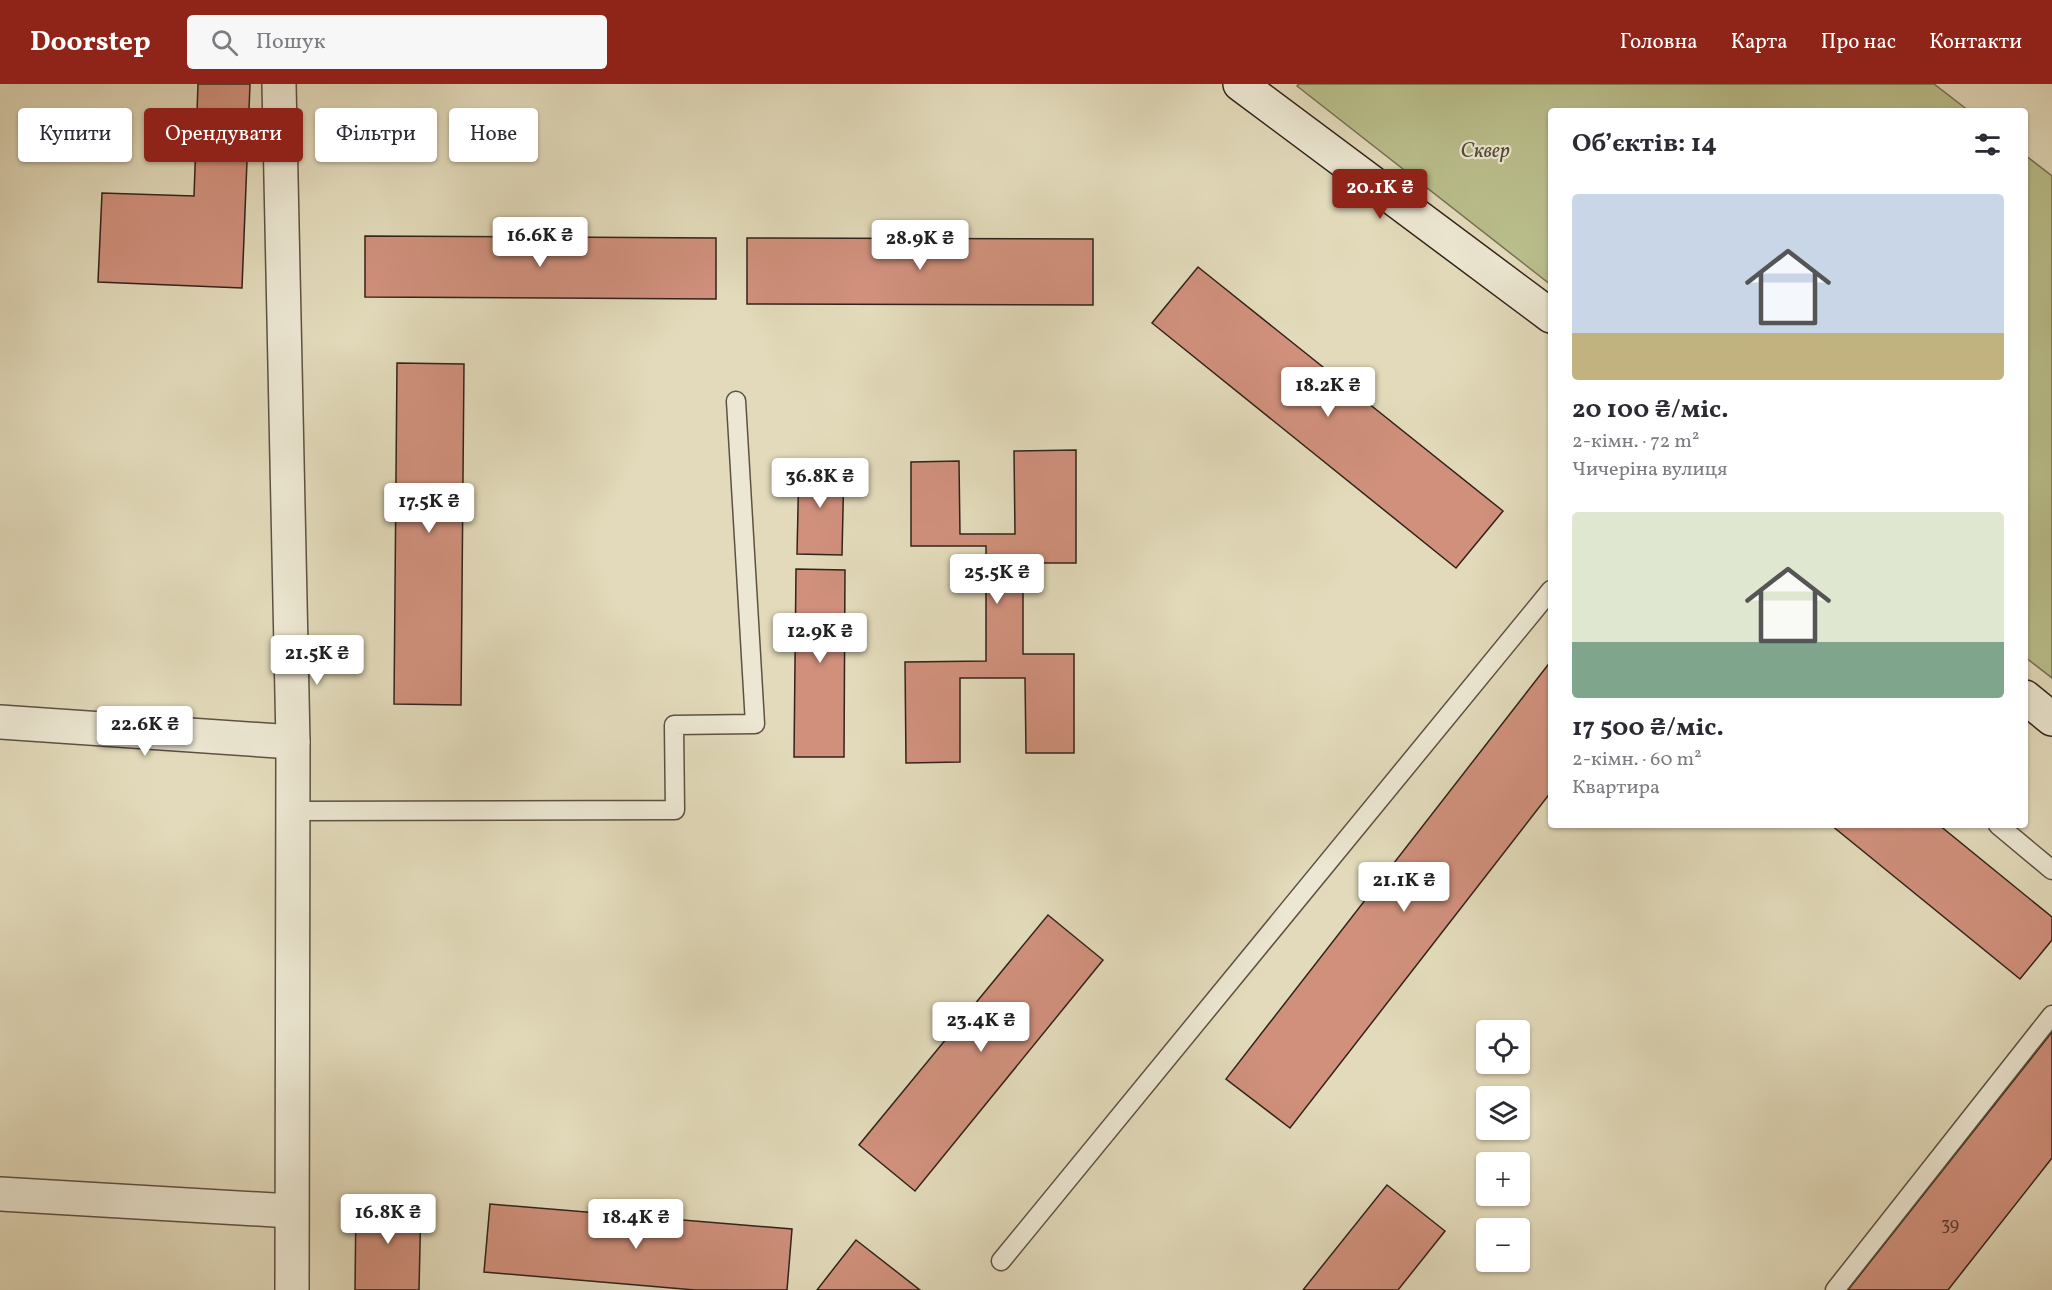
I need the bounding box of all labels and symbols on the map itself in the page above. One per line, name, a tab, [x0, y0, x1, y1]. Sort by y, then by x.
park label: Сквер	[1460, 137, 1510, 166]
pin: 20.1K ₴	[1325, 169, 1435, 220]
pin: 16.6K ₴	[485, 217, 595, 268]
pin: 28.9K ₴	[865, 220, 975, 271]
pin: 18.2K ₴	[1273, 367, 1383, 418]
pin: 36.8K ₴	[765, 458, 875, 509]
pin: 17.5K ₴	[374, 483, 484, 534]
pin: 25.5K ₴	[942, 554, 1052, 605]
pin: 12.9K ₴	[765, 613, 875, 664]
pin: 21.5K ₴	[262, 635, 372, 686]
pin: 22.6K ₴	[90, 706, 200, 757]
pin: 21.1K ₴	[1349, 862, 1459, 913]
pin: 23.4K ₴	[926, 1002, 1036, 1053]
pin: 16.8K ₴	[333, 1194, 443, 1245]
pin: 18.4K ₴	[581, 1199, 691, 1250]
house number: 39	[1941, 1213, 1959, 1238]

